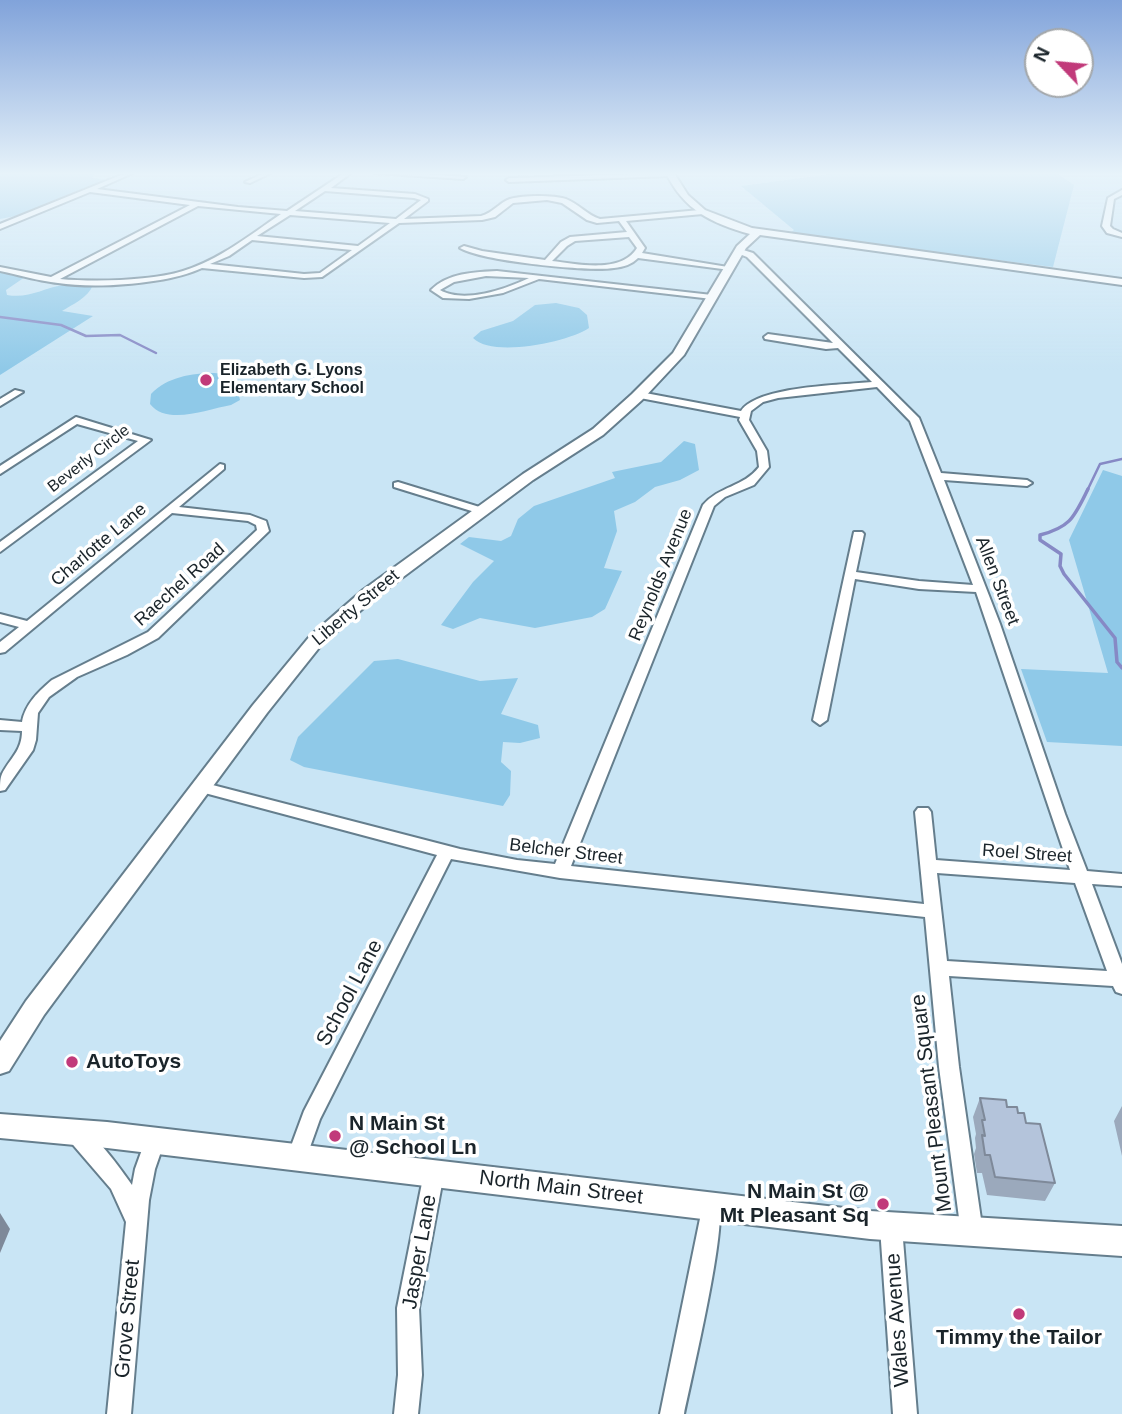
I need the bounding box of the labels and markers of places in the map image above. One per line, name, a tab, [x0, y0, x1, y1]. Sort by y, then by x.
place label: Elizabeth G. Lyons Elementary School	[220, 361, 364, 399]
marker: Elizabeth G. Lyons Elementary School	[198, 372, 214, 388]
place label: AutoToys	[86, 1049, 181, 1075]
marker: AutoToys	[64, 1054, 80, 1070]
place label: N Main St @ School Ln	[349, 1111, 477, 1161]
marker: N Main St @ School Ln	[327, 1128, 343, 1144]
place label: N Main St @ Mt Pleasant Sq	[720, 1179, 869, 1229]
marker: N Main St @ Mt Pleasant Sq	[875, 1196, 891, 1212]
marker: Timmy the Tailor	[1011, 1306, 1027, 1322]
place label: Timmy the Tailor	[936, 1325, 1102, 1351]

